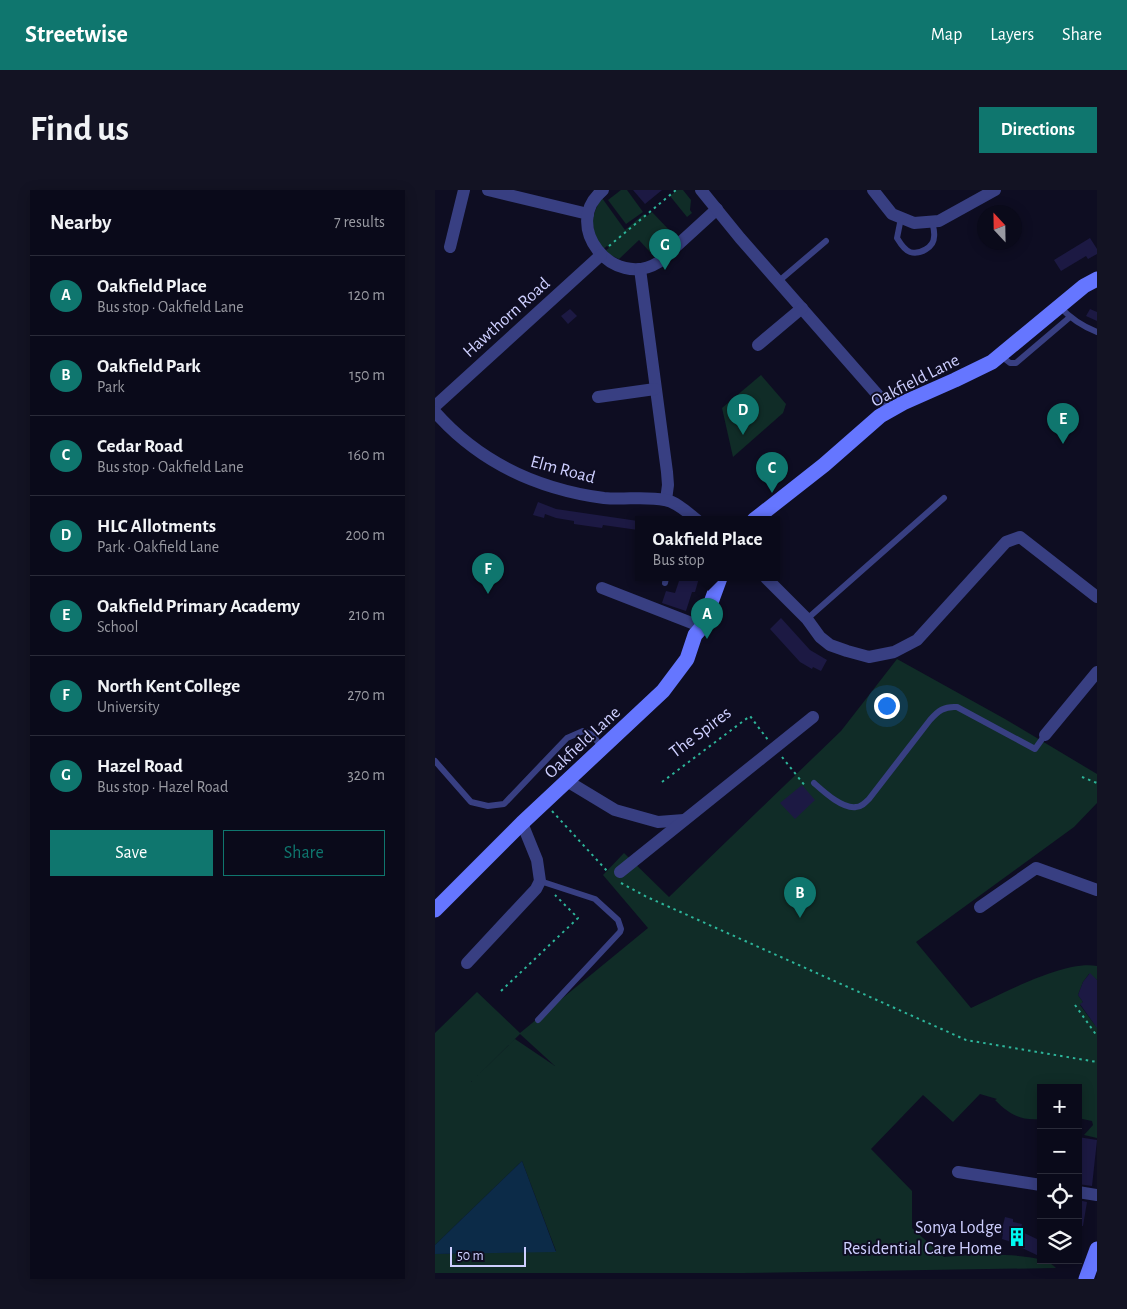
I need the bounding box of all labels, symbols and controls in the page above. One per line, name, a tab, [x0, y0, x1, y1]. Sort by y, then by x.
text: Streetwise	[25, 23, 128, 47]
text: Map	[931, 26, 962, 44]
text: Layers	[990, 26, 1034, 44]
text: Share	[1062, 26, 1102, 44]
button: Directions	[979, 107, 1097, 153]
text: Find us	[30, 112, 129, 147]
north arrow	[977, 205, 1022, 250]
text: Nearby	[50, 212, 111, 233]
text: 7 results	[334, 214, 385, 230]
pin: G	[649, 229, 681, 270]
street label: Hawthorn Road	[460, 274, 553, 361]
text: Oakfield Place	[97, 277, 207, 296]
text: A	[61, 287, 71, 303]
text: 120 m	[348, 287, 385, 303]
text: Bus stop · Oakfield Lane	[97, 299, 244, 315]
street label: Oakfield Lane	[869, 351, 962, 411]
text: Oakfield Park	[97, 357, 201, 376]
text: B	[61, 367, 71, 383]
text: 150 m	[349, 367, 385, 383]
text: Park	[97, 379, 125, 395]
pin: D	[727, 394, 759, 435]
pin: E	[1047, 403, 1079, 444]
text: Cedar Road	[97, 437, 183, 456]
text: C	[62, 447, 70, 463]
text: 160 m	[348, 447, 385, 463]
pin: C	[756, 452, 788, 493]
street label: Elm Road	[528, 453, 597, 487]
text: Bus stop · Oakfield Lane	[97, 459, 244, 475]
popup	[635, 516, 780, 581]
text: HLC Allotments	[97, 517, 216, 536]
text: D	[61, 527, 71, 543]
text: 200 m	[345, 527, 385, 543]
text: Oakfield Place	[653, 530, 762, 549]
text: Park · Oakfield Lane	[97, 539, 219, 555]
text: Bus stop	[653, 552, 705, 568]
pin: F	[472, 553, 504, 594]
text: Oakfield Primary Academy	[97, 597, 300, 616]
pin: A	[691, 598, 723, 639]
text: E	[62, 607, 70, 623]
text: 210 m	[348, 607, 385, 623]
text: School	[97, 619, 138, 635]
text: North Kent College	[97, 677, 240, 696]
text: F	[62, 687, 70, 703]
text: 270 m	[347, 687, 385, 703]
your location	[874, 693, 900, 719]
text: University	[97, 699, 160, 715]
street label: Oakfield Lane	[541, 703, 624, 782]
street label: The Spires	[666, 704, 735, 762]
text: Hazel Road	[97, 757, 183, 776]
text: G	[61, 767, 71, 783]
text: 320 m	[347, 767, 385, 783]
text: Bus stop · Hazel Road	[97, 779, 228, 795]
button: Save	[50, 830, 213, 876]
button: Share	[223, 830, 385, 876]
pin: B	[784, 877, 816, 918]
map controls	[1037, 1084, 1082, 1264]
button: +	[1037, 1084, 1082, 1129]
button: −	[1037, 1129, 1082, 1174]
button: locate	[1037, 1174, 1082, 1219]
place label: Sonya Lodge Residential Care Home	[843, 1219, 1002, 1258]
button: layers	[1037, 1219, 1082, 1264]
building icon: Sonya Lodge Residential Care Home	[1006, 1226, 1028, 1248]
scale bar	[450, 1244, 526, 1267]
text: 50 m	[457, 1249, 484, 1263]

